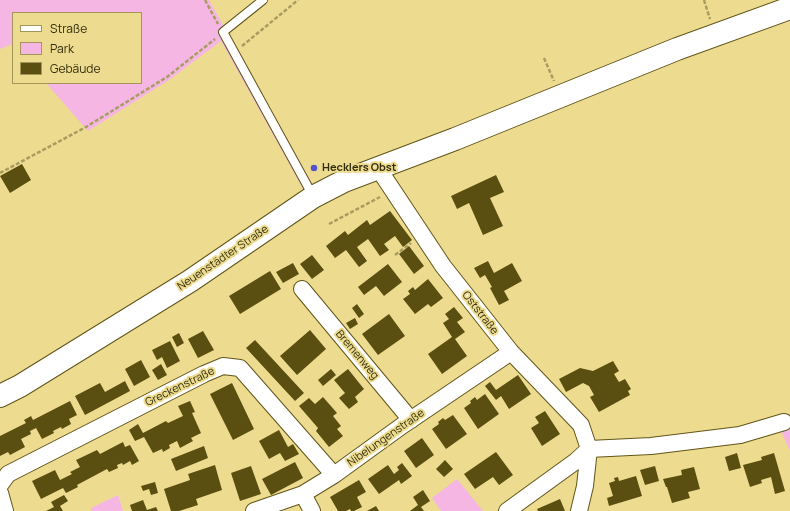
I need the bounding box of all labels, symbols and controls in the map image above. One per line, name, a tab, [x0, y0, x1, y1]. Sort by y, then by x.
legend	[12, 12, 142, 84]
text: Straße	[50, 20, 87, 37]
text: Park	[50, 40, 74, 57]
text: Gebäude	[50, 60, 101, 77]
place label: Hecklers Obst	[322, 161, 396, 175]
marker: Hecklers Obst	[309, 163, 319, 173]
street label: Neuenstädter Straße	[175, 223, 271, 293]
street label: Oststraße	[459, 289, 501, 337]
street label: Bremenweg	[333, 328, 381, 382]
street label: Greckenstraße	[143, 365, 217, 409]
street label: Nibelungenstraße	[345, 406, 427, 470]

